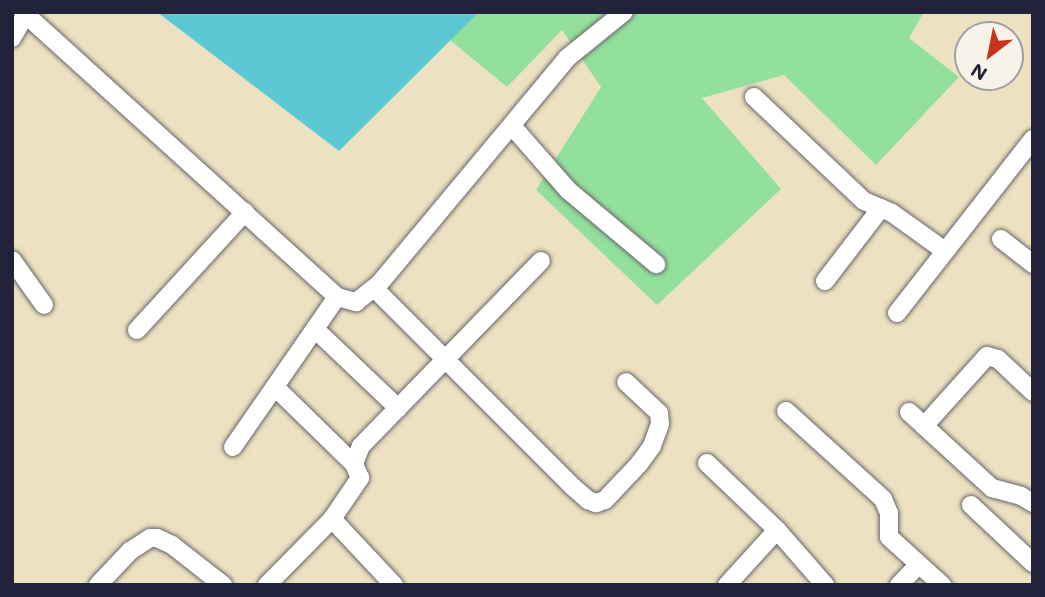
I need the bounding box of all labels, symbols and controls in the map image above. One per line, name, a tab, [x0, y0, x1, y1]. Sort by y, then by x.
north arrow	[954, 21, 1024, 91]
text: N	[966, 58, 991, 87]

